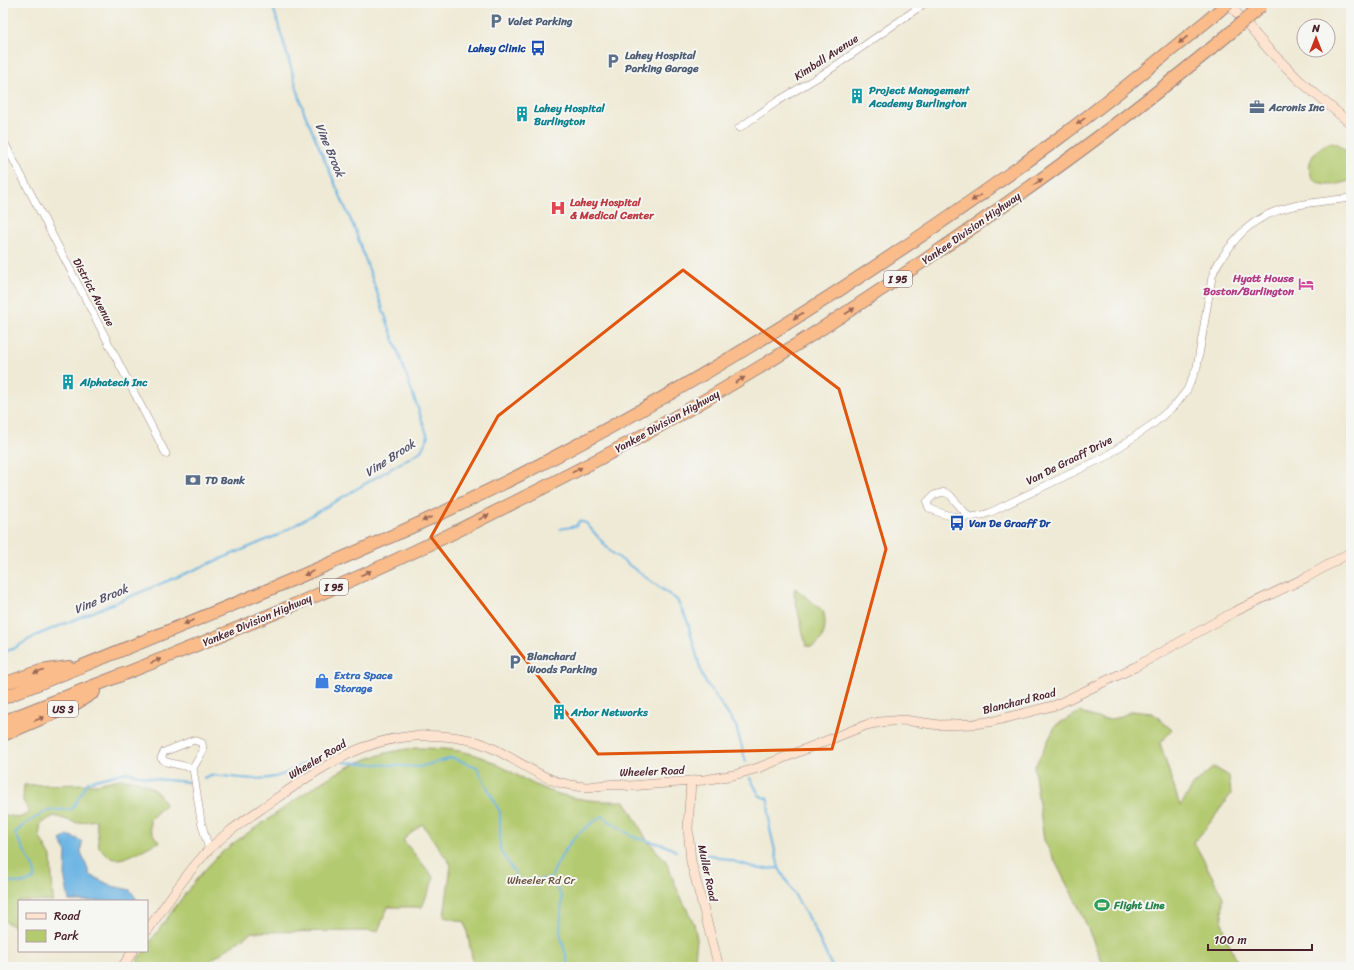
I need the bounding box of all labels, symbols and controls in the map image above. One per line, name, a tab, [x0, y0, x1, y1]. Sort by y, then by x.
parking icon: Valet Parking	[487, 12, 505, 30]
place label: Valet Parking	[508, 12, 573, 31]
north arrow	[1296, 18, 1336, 58]
text: N	[1311, 19, 1320, 38]
street label: Kimball Avenue	[790, 29, 863, 86]
one-way arrow	[1177, 36, 1188, 45]
place label: Lahey Clinic	[468, 39, 526, 58]
bus stop icon: Lahey Clinic	[529, 39, 547, 57]
place label: Lahey Hospital Parking Garage	[625, 46, 699, 78]
parking icon: Lahey Hospital Parking Garage	[604, 52, 622, 70]
place label: Project Management Academy Burlington	[868, 81, 971, 113]
building icon: Project Management Academy Burlington	[848, 87, 866, 105]
office icon: Acronis Inc	[1248, 98, 1266, 116]
place label: Acronis Inc	[1268, 98, 1325, 117]
place label: Lahey Hospital Burlington	[534, 99, 606, 131]
building icon: Lahey Hospital Burlington	[513, 105, 531, 123]
one-way arrow	[1075, 117, 1086, 125]
water label: Vine Brook	[309, 119, 352, 181]
one-way arrow	[1033, 178, 1043, 186]
street label: Yankee Division Highway	[918, 187, 1025, 270]
place label: Lahey Hospital & Medical Center	[570, 193, 655, 225]
one-way arrow	[971, 194, 981, 202]
hospital icon: Lahey Hospital & Medical Center	[549, 199, 567, 217]
street label: District Avenue	[67, 255, 120, 330]
place label: Hyatt House Boston/Burlington	[1203, 269, 1294, 301]
road number: I 95	[884, 271, 912, 287]
hotel icon: Hyatt House Boston/Burlington	[1297, 275, 1315, 293]
one-way arrow	[845, 307, 855, 315]
one-way arrow	[793, 312, 803, 320]
building icon: Alphatech Inc	[59, 373, 77, 391]
place label: Alphatech Inc	[79, 373, 148, 392]
one-way arrow	[735, 376, 745, 384]
street label: Yankee Division Highway	[611, 385, 723, 458]
street label: Van De Graaff Drive	[1023, 430, 1116, 490]
water label: Vine Brook	[360, 433, 421, 483]
one-way arrow	[571, 467, 583, 474]
bank icon: TD Bank	[184, 471, 202, 489]
place label: TD Bank	[205, 471, 245, 490]
one-way arrow	[478, 514, 490, 520]
bus stop icon: Van De Graaff Dr	[948, 514, 966, 532]
place label: Van De Graaff Dr	[969, 514, 1052, 533]
one-way arrow	[422, 516, 433, 522]
one-way arrow	[303, 570, 315, 576]
one-way arrow	[361, 570, 372, 576]
water label: Vine Brook	[70, 577, 132, 620]
road number: I 95	[320, 579, 348, 595]
street label: Yankee Division Highway	[200, 589, 315, 652]
one-way arrow	[182, 620, 194, 626]
place label: Blanchard Woods Parking	[527, 647, 598, 679]
parking icon: Blanchard Woods Parking	[506, 653, 524, 671]
one-way arrow	[151, 657, 163, 663]
place label: Extra Space Storage	[333, 666, 393, 698]
one-way arrow	[33, 669, 45, 675]
shop icon: Extra Space Storage	[313, 672, 331, 690]
street label: Blanchard Road	[980, 683, 1059, 720]
road number: US 3	[48, 701, 78, 717]
building icon: Arbor Networks	[550, 703, 568, 721]
place label: Arbor Networks	[570, 703, 649, 722]
one-way arrow	[33, 716, 44, 722]
street label: Wheeler Road	[285, 734, 351, 784]
street label: Wheeler Road	[619, 761, 686, 782]
street label: Muller Road	[692, 843, 723, 904]
park label: Wheeler Rd Cr	[507, 871, 577, 890]
sports icon: Flight Line	[1093, 896, 1111, 914]
place label: Flight Line	[1113, 896, 1165, 915]
legend	[18, 900, 148, 952]
text: Road	[54, 905, 81, 927]
text: Park	[54, 925, 79, 947]
scale bar	[1208, 926, 1312, 952]
text: 100 m	[1214, 929, 1247, 951]

